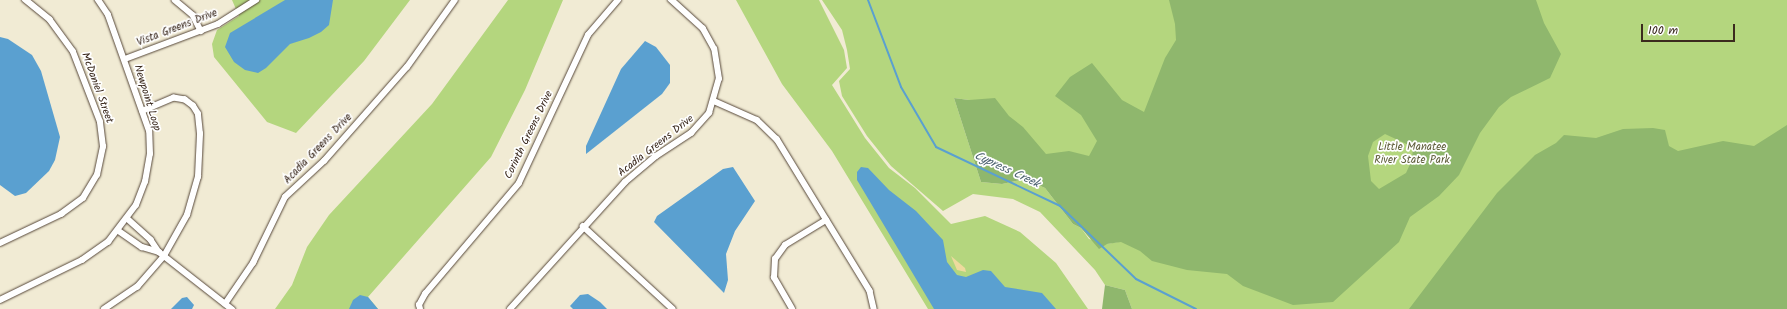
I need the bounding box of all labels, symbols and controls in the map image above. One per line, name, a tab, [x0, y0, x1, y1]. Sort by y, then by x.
street label: Vista Greens Drive	[135, 7, 219, 49]
scale bar	[1643, 16, 1737, 42]
text: 100 m	[1648, 21, 1678, 40]
street label: McDaniel Street	[78, 51, 116, 125]
street label: Newpoint Loop	[131, 63, 163, 133]
street label: Corinth Greens Drive	[502, 89, 556, 181]
street label: Acadia Greens Drive	[281, 111, 355, 187]
street label: Acadia Greens Drive	[615, 112, 697, 180]
park label: Little Manatee River State Park	[1374, 141, 1450, 167]
water label: Cypress Creek	[972, 149, 1042, 191]

